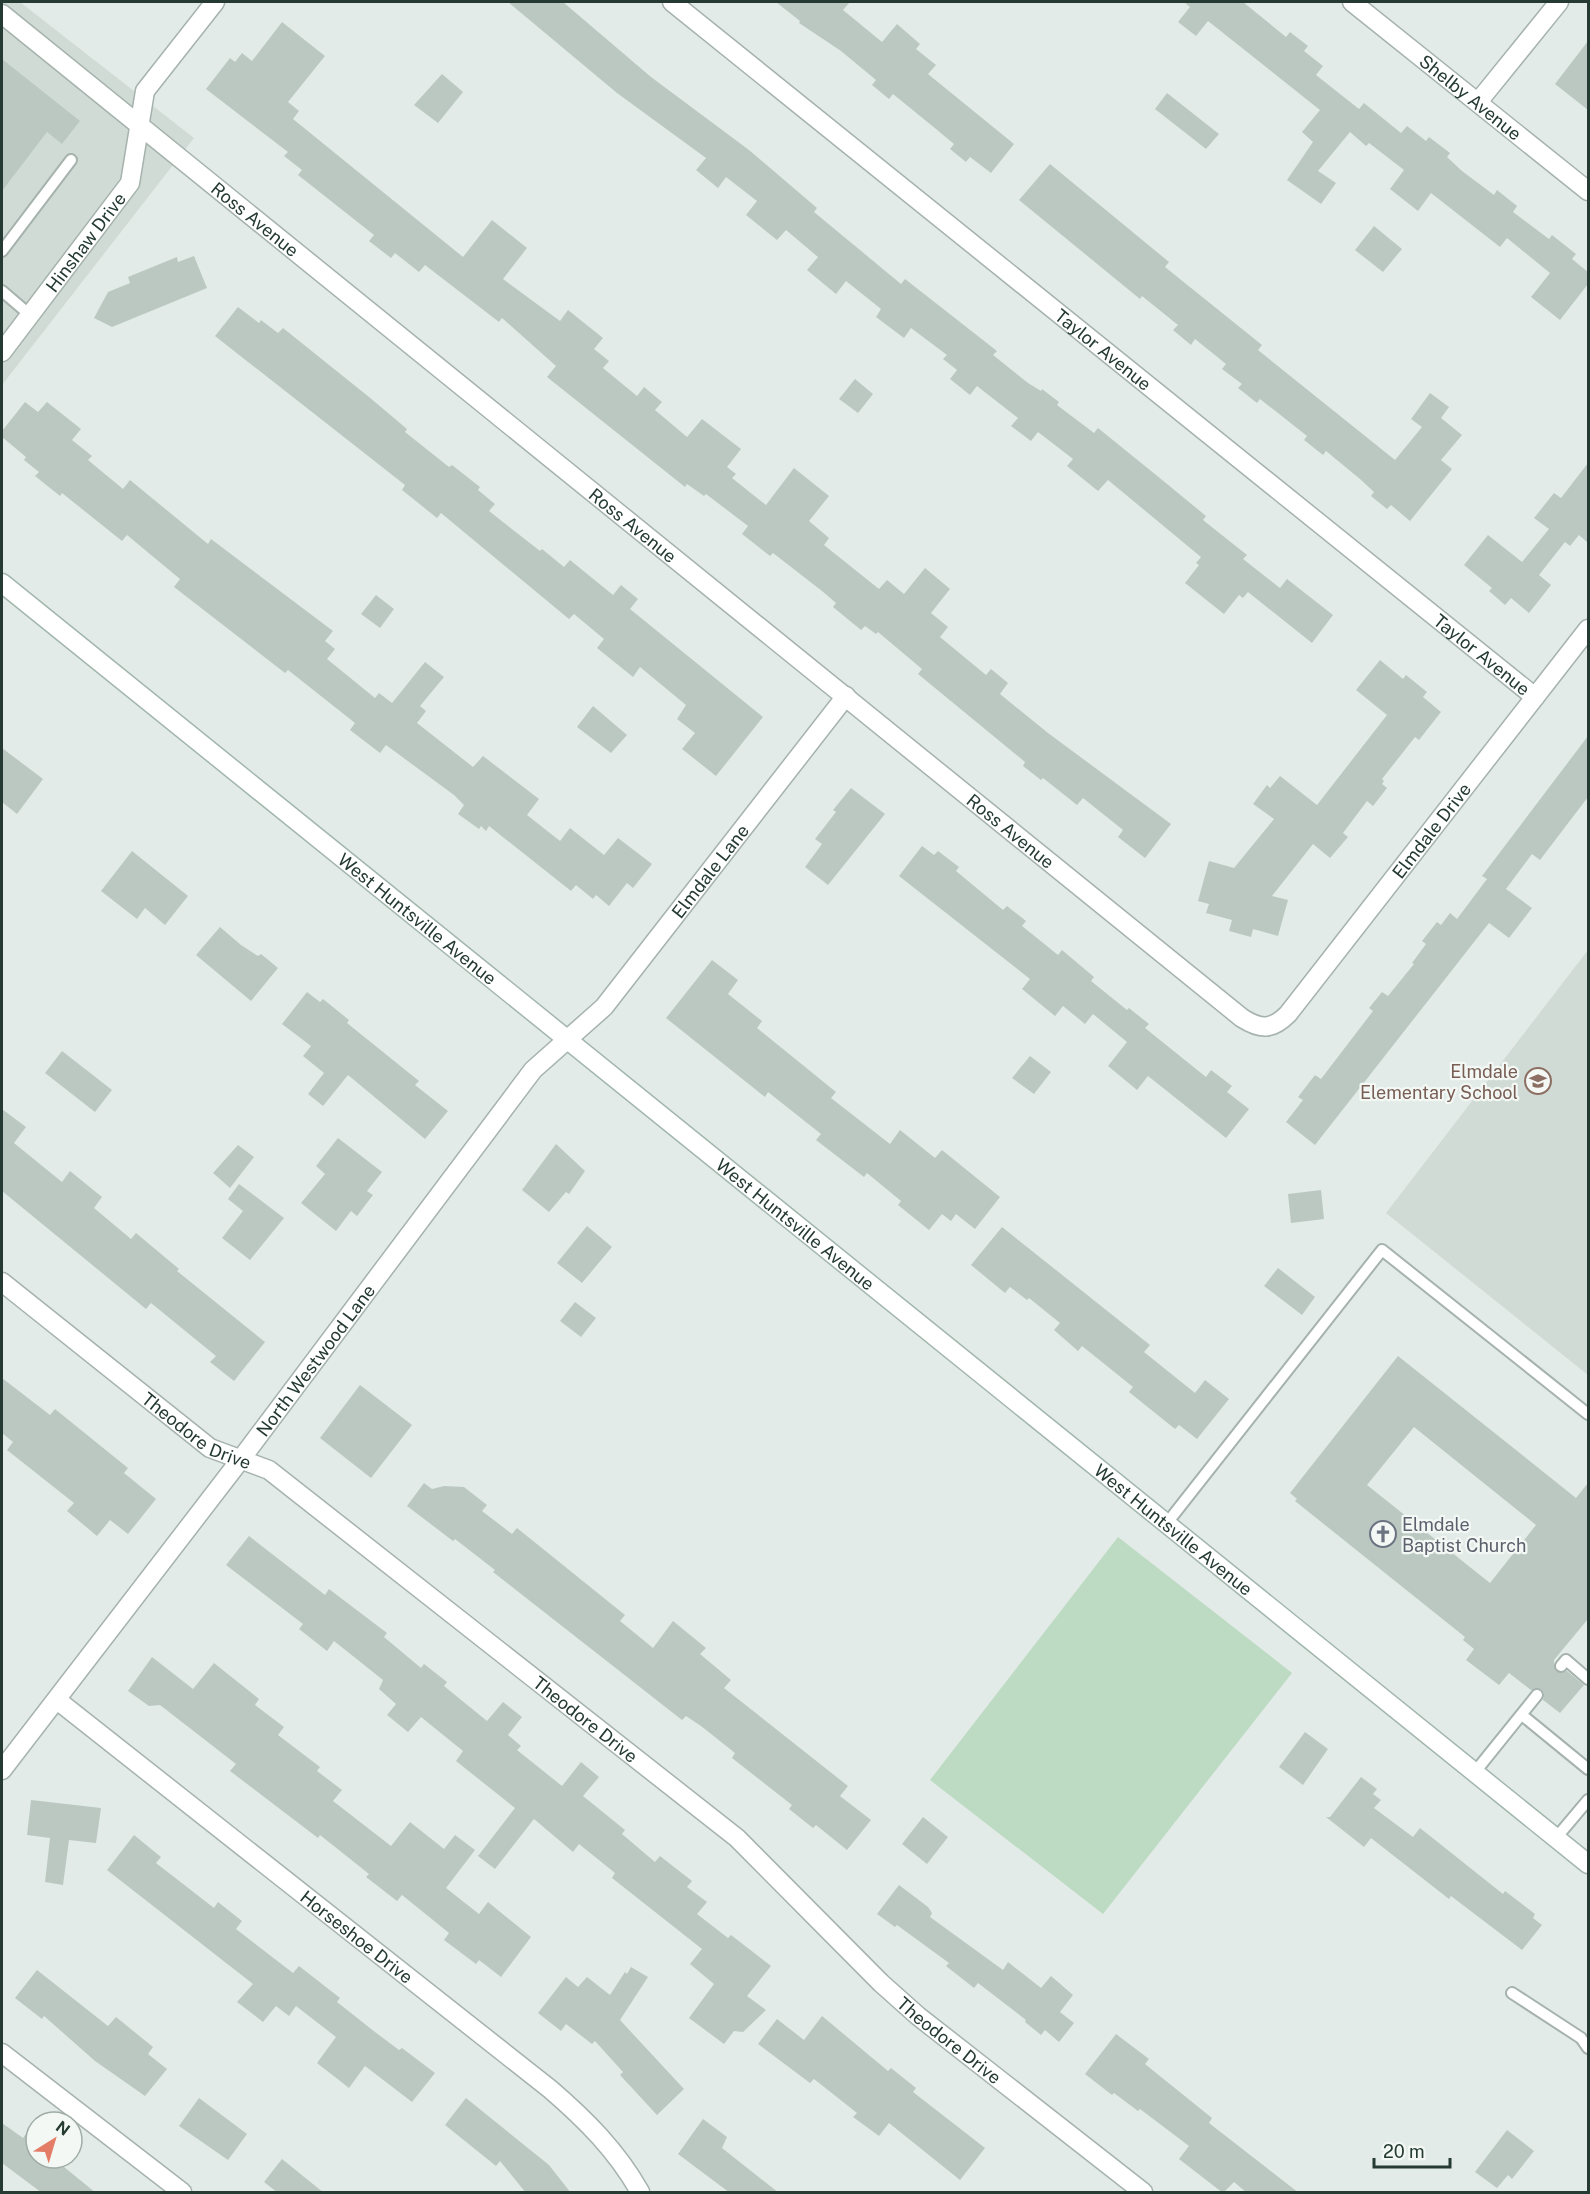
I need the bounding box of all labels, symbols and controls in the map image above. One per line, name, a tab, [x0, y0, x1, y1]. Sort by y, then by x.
street label: Shelby Avenue	[1416, 50, 1526, 144]
street label: Ross Avenue	[207, 178, 303, 261]
street label: Hinshaw Drive	[41, 188, 130, 296]
street label: Taylor Avenue	[1051, 304, 1156, 394]
street label: Ross Avenue	[585, 483, 681, 567]
street label: Taylor Avenue	[1430, 609, 1534, 699]
street label: Elmdale Drive	[1387, 778, 1475, 882]
street label: Ross Avenue	[963, 789, 1059, 872]
street label: Elmdale Lane	[667, 820, 753, 922]
street label: West Huntsville Avenue	[334, 848, 501, 989]
place label: Elmdale Elementary School	[1360, 1061, 1518, 1103]
school or university icon: Elmdale Elementary School	[1523, 1066, 1553, 1096]
street label: West Huntsville Avenue	[712, 1154, 879, 1294]
street label: North Westwood Lane	[252, 1280, 379, 1440]
street label: Theodore Drive	[138, 1388, 254, 1473]
street label: West Huntsville Avenue	[1090, 1459, 1257, 1599]
place label: Elmdale Baptist Church	[1402, 1514, 1526, 1556]
church icon: Elmdale Baptist Church	[1368, 1519, 1398, 1549]
street label: Theodore Drive	[529, 1672, 642, 1767]
street label: Horseshoe Drive	[296, 1886, 417, 1987]
street label: Theodore Drive	[893, 1992, 1006, 2088]
north arrow	[24, 2110, 84, 2170]
text: N	[52, 2117, 73, 2140]
scale bar	[1374, 2131, 1450, 2169]
text: 20 m	[1383, 2141, 1425, 2162]

